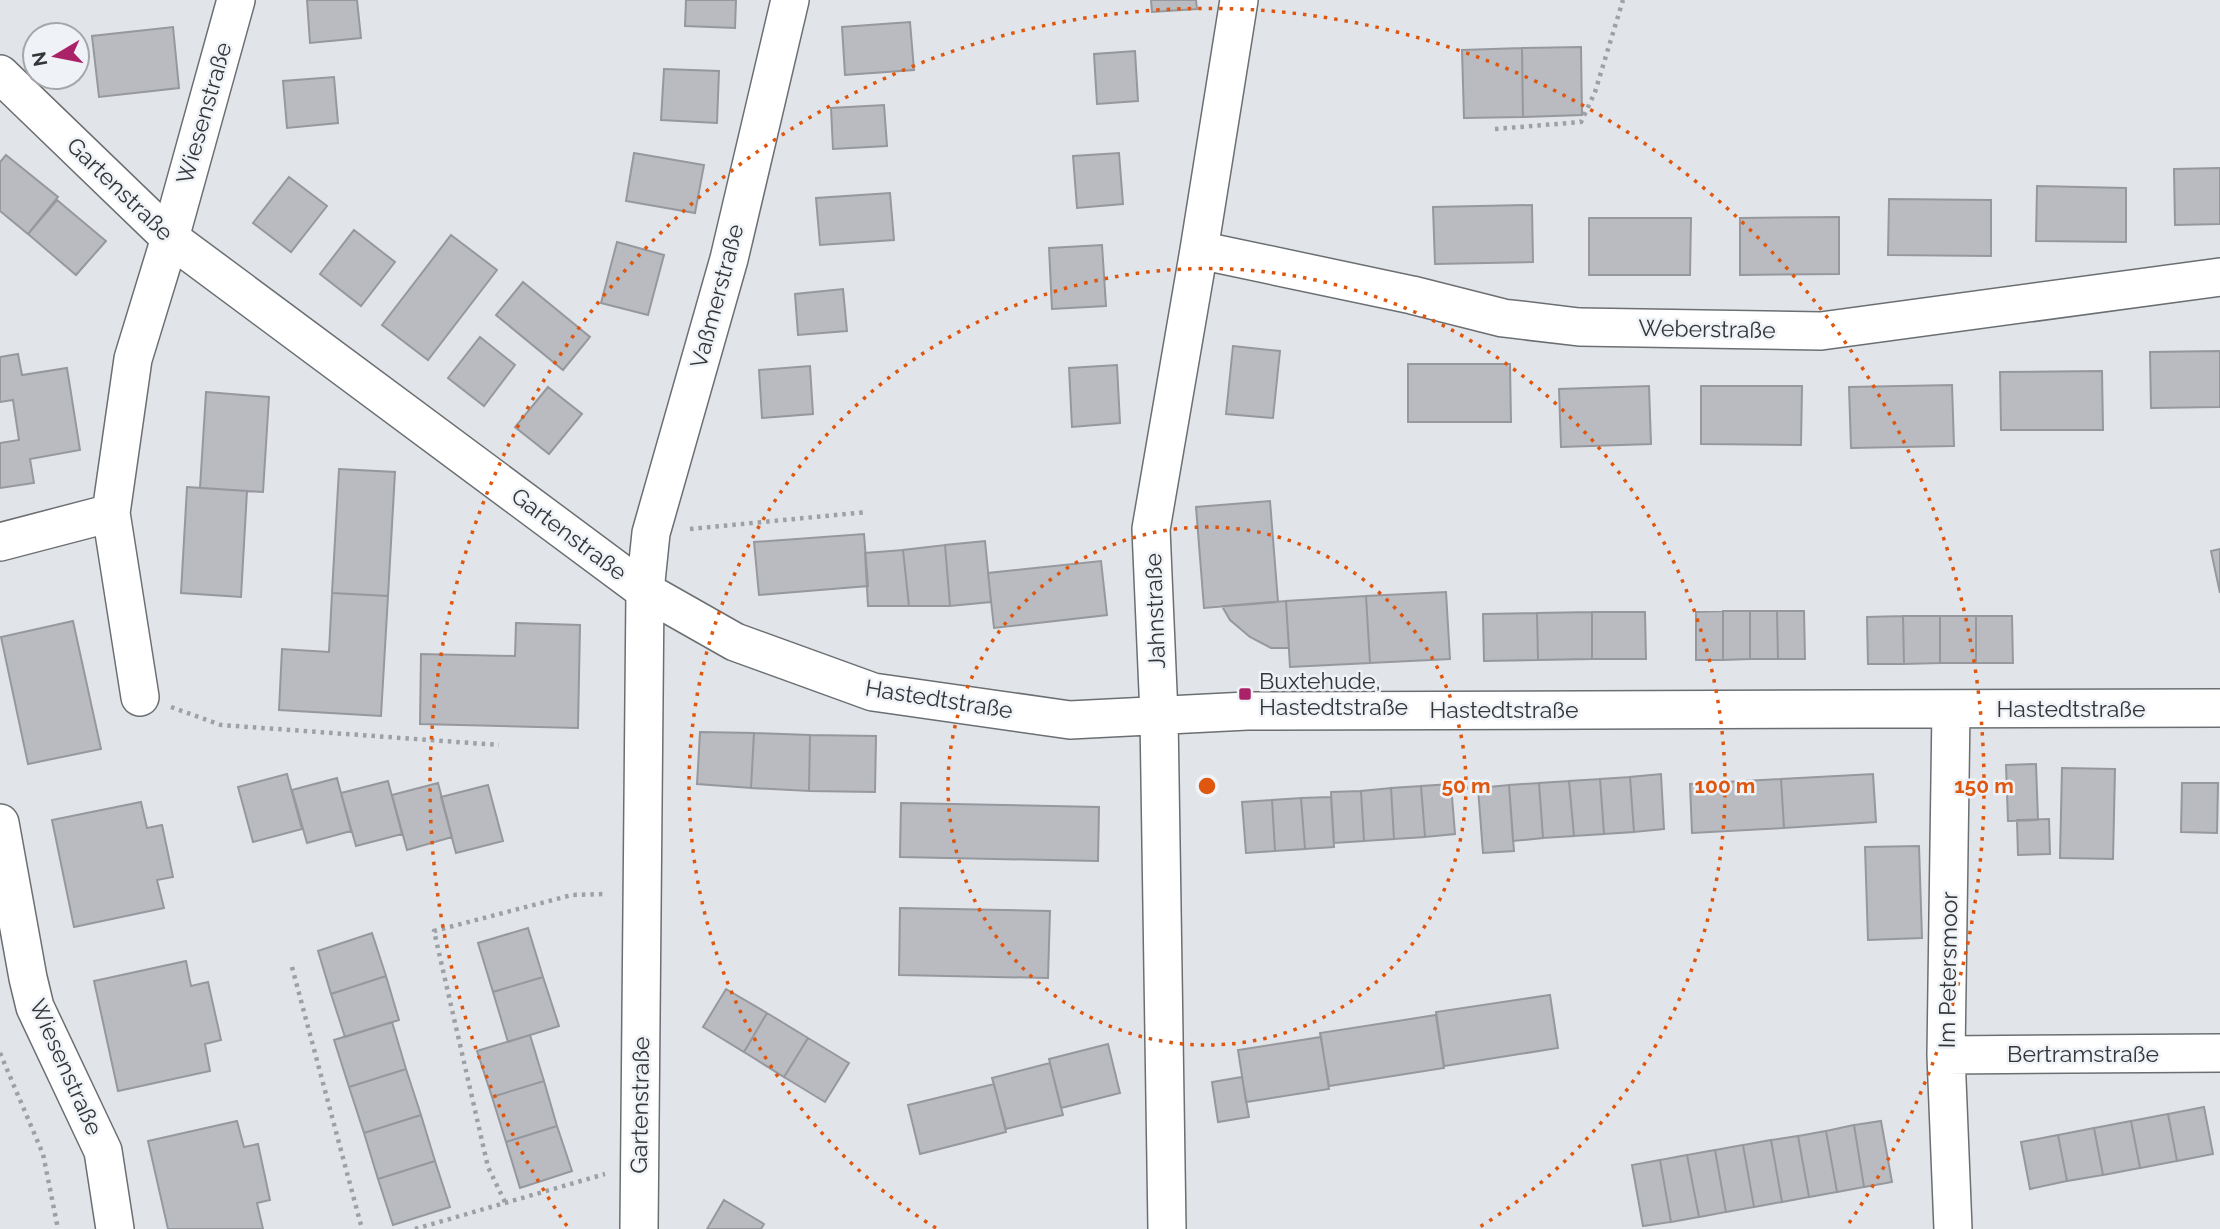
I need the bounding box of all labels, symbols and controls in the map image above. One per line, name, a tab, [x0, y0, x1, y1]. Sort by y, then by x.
north arrow	[21, 21, 91, 91]
street label: Wiesenstraße	[170, 39, 237, 187]
text: N	[27, 50, 51, 68]
street label: Gartenstraße	[62, 131, 179, 246]
street label: Vaßmerstraße	[684, 221, 749, 371]
street label: Weberstraße	[1638, 314, 1776, 343]
street label: Gartenstraße	[506, 482, 632, 586]
street label: Jahnstraße	[1139, 553, 1170, 669]
place label: Buxtehude, Hastedtstraße	[1259, 667, 1408, 720]
street label: Hastedtstraße	[863, 674, 1015, 724]
marker: Buxtehude, Hastedtstraße	[1237, 686, 1253, 702]
street label: Hastedtstraße	[1996, 695, 2146, 722]
street label: Hastedtstraße	[1429, 696, 1579, 723]
text: 50 m	[1441, 773, 1491, 798]
text: 100 m	[1695, 773, 1755, 798]
text: 150 m	[1954, 773, 2014, 798]
centre of rings	[1195, 774, 1219, 798]
street label: Im Petersmoor	[1933, 891, 1962, 1049]
street label: Wiesenstraße	[24, 995, 109, 1139]
street label: Gartenstraße	[625, 1036, 654, 1174]
street label: Bertramstraße	[2007, 1040, 2159, 1067]

